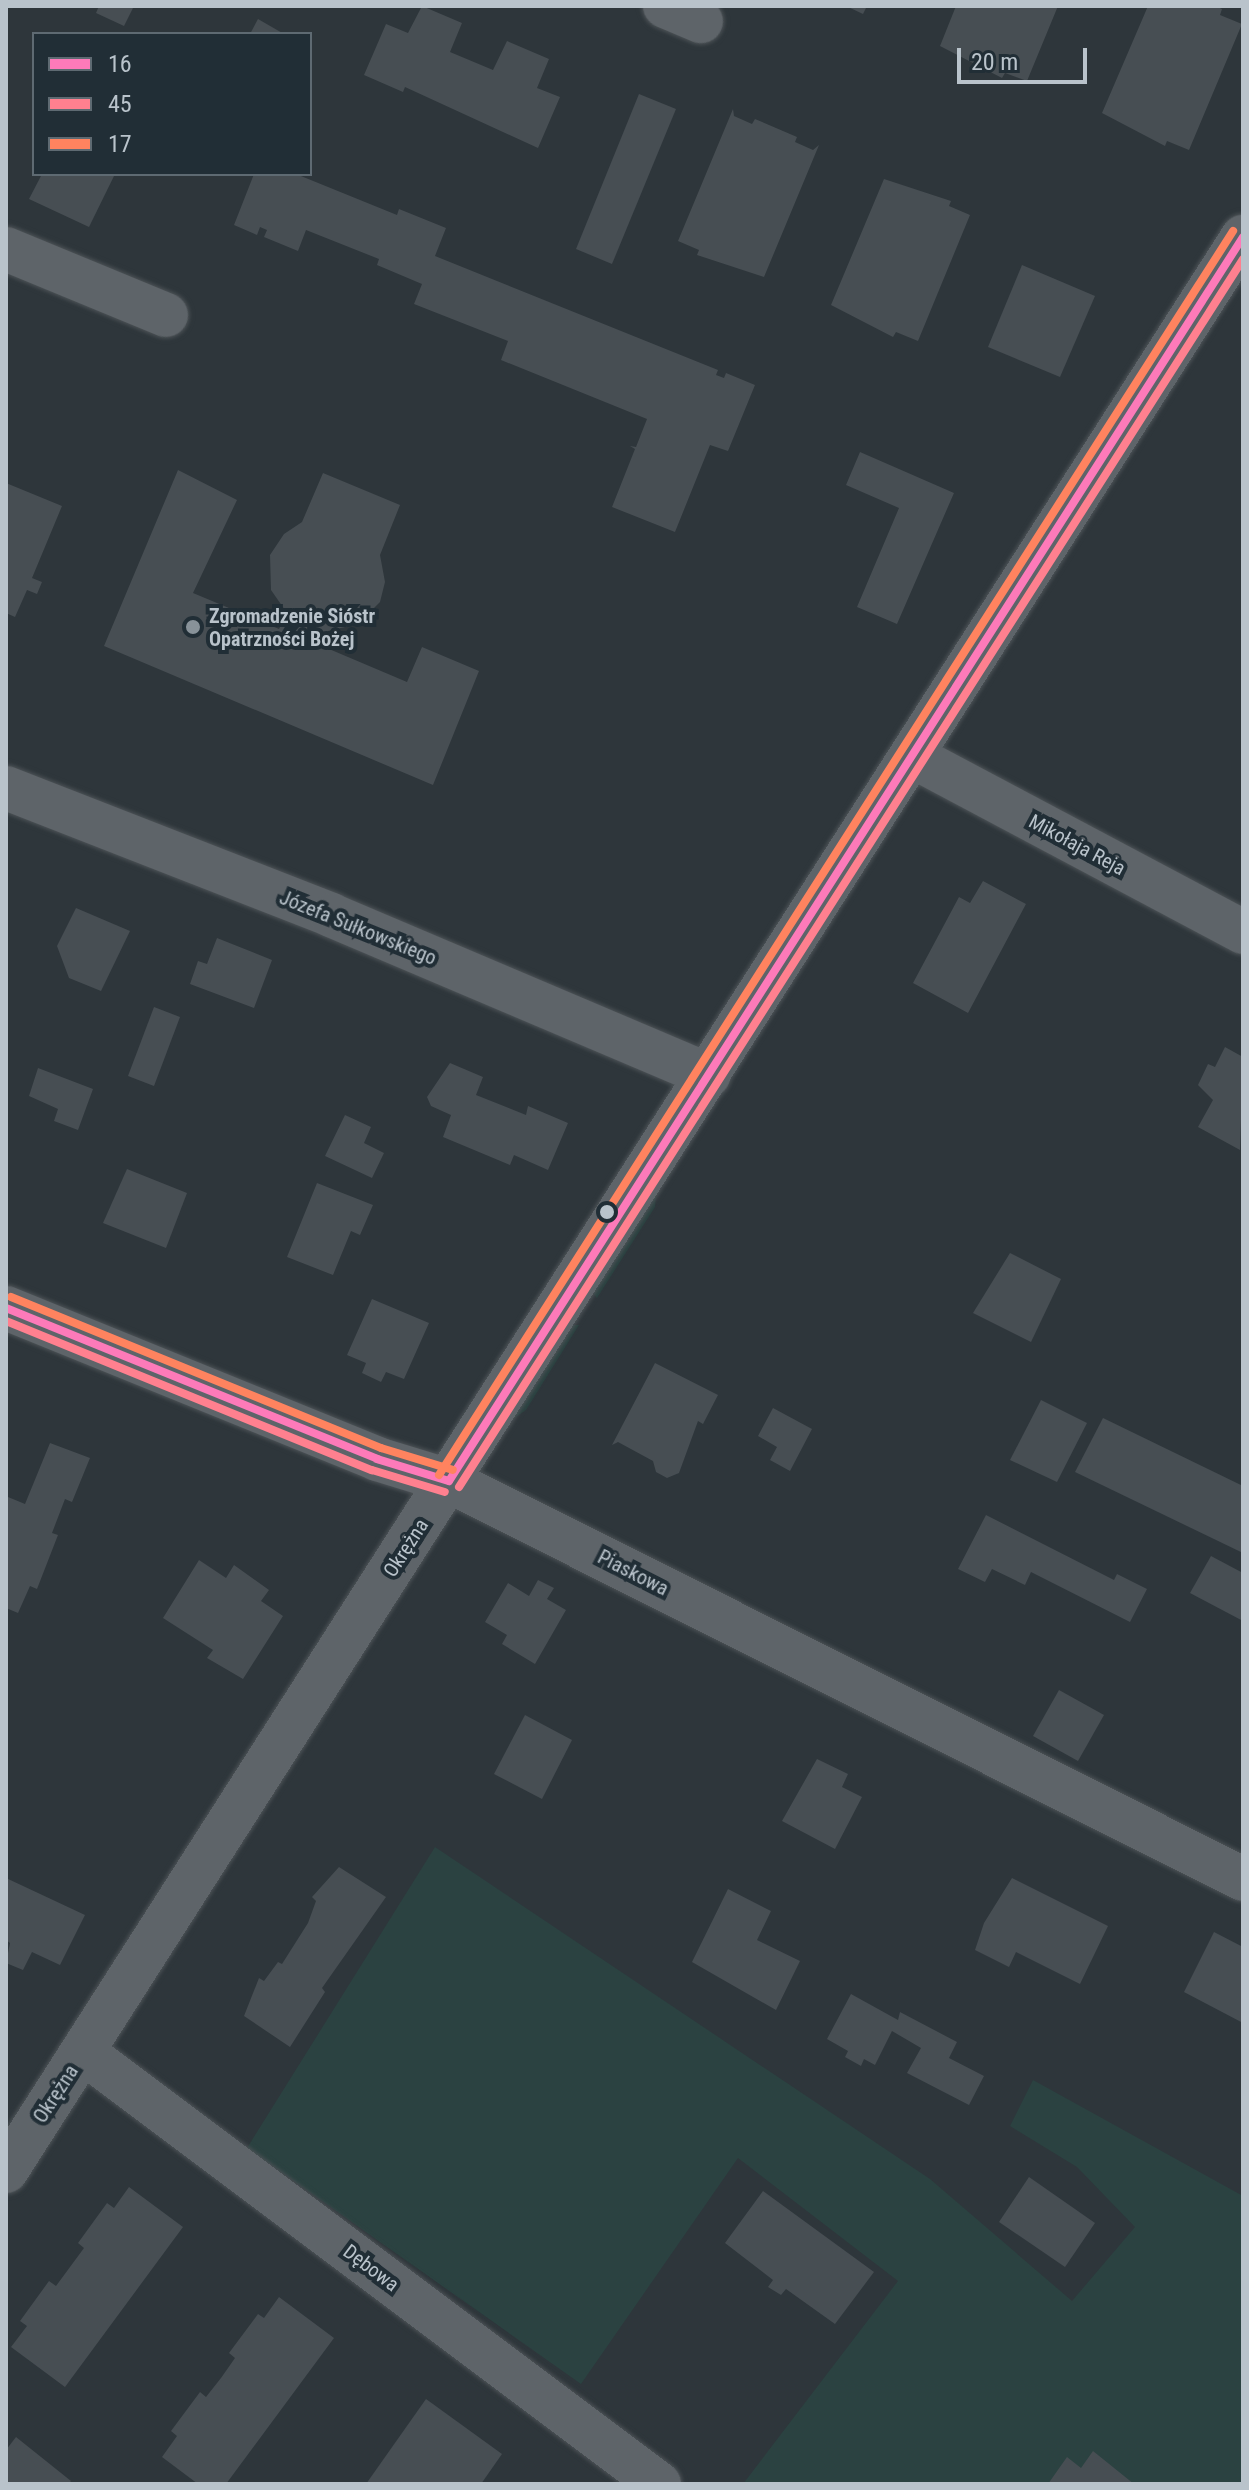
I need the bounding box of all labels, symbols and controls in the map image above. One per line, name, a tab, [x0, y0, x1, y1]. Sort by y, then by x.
legend	[32, 32, 312, 176]
scale bar	[961, 32, 1091, 82]
text: 20 m	[971, 48, 1018, 76]
text: 16	[108, 50, 132, 78]
text: 45	[108, 90, 132, 118]
text: 17	[108, 130, 132, 158]
place label: Zgromadzenie Sióstr Opatrzności Bożej	[209, 604, 375, 651]
marker: Zgromadzenie Sióstr Opatrzności Bożej	[184, 618, 202, 636]
street label: Mikołaja Reja	[1025, 810, 1129, 880]
street label: Józefa Sułkowskiego	[276, 886, 440, 970]
unlabelled marker	[599, 1204, 615, 1220]
street label: Okrężna	[378, 1514, 434, 1582]
street label: Piaskowa	[594, 1545, 672, 1601]
street label: Okrężna	[28, 2060, 84, 2128]
street label: Dębowa	[339, 2239, 403, 2297]

